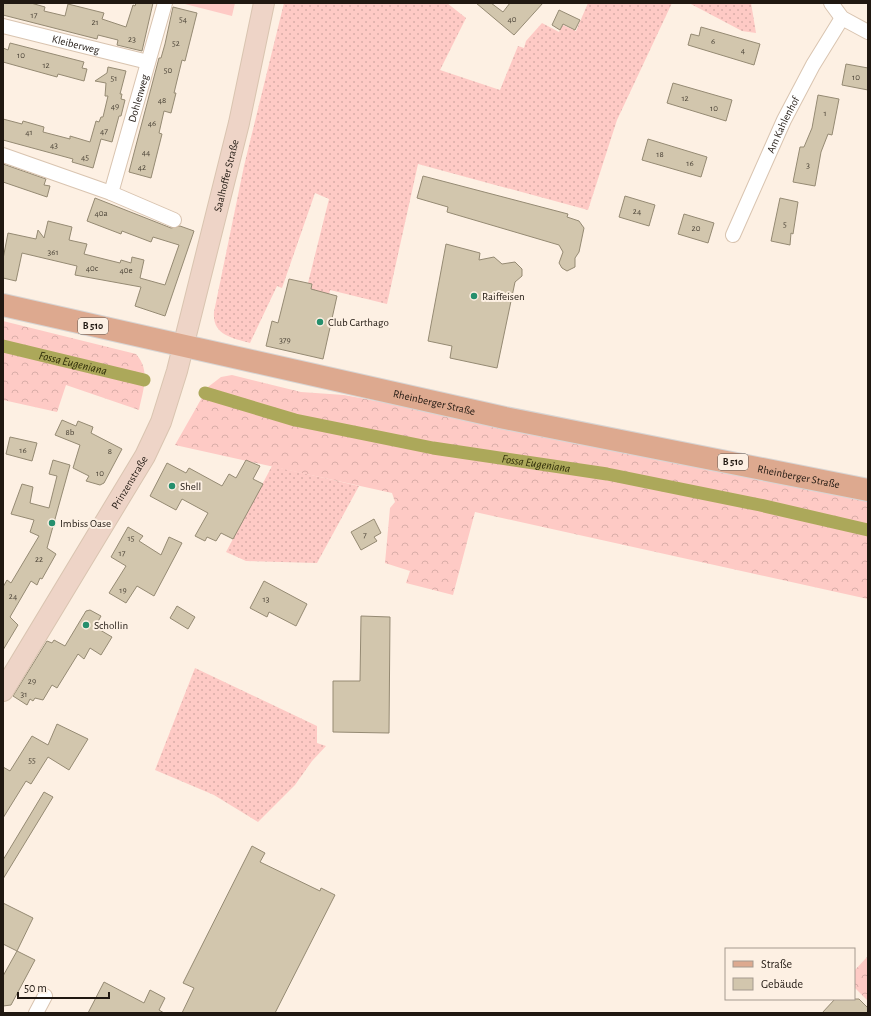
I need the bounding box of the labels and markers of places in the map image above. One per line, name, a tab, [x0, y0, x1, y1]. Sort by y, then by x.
marker: Raiffeisen	[469, 291, 479, 301]
place label: Raiffeisen	[482, 291, 525, 302]
marker: Club Carthago	[315, 317, 325, 327]
place label: Club Carthago	[328, 317, 389, 328]
marker: Shell	[167, 481, 177, 491]
place label: Shell	[180, 481, 201, 492]
marker: Imbiss Oase	[47, 518, 57, 528]
place label: Imbiss Oase	[60, 518, 111, 529]
marker: Schollin	[81, 620, 91, 630]
place label: Schollin	[94, 620, 128, 631]

